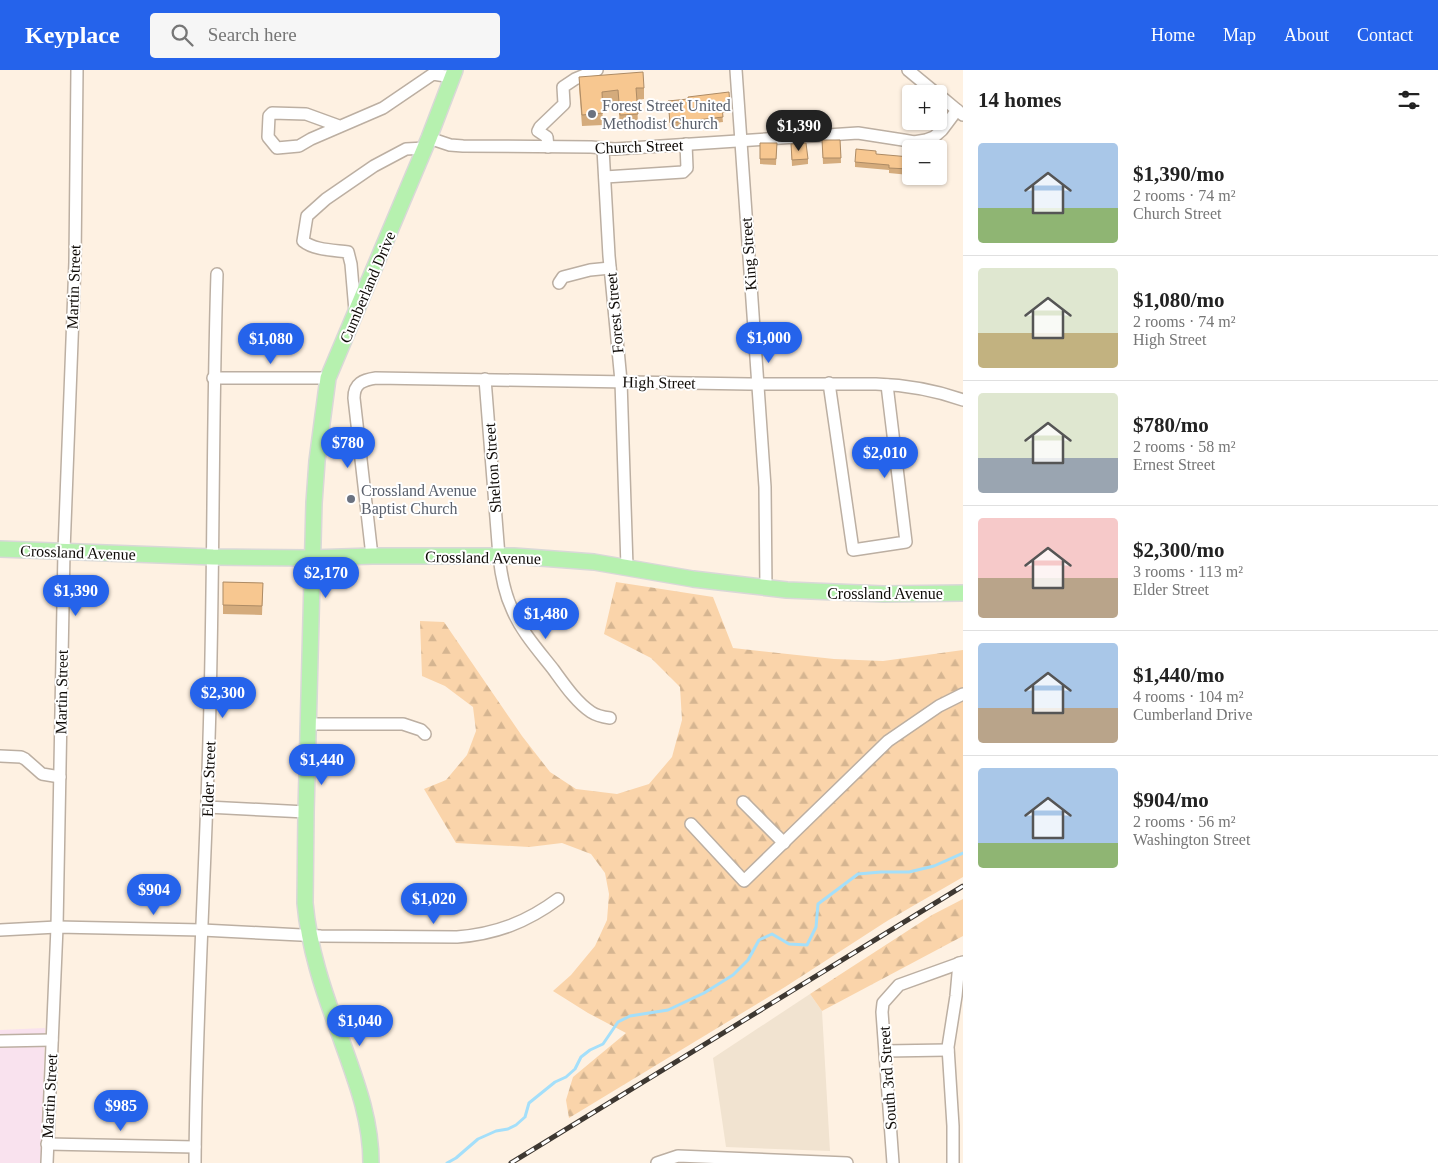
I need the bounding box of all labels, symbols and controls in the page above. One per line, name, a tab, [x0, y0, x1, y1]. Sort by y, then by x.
search box	[150, 13, 500, 58]
icon: search	[168, 21, 196, 49]
text: Keyplace	[25, 22, 120, 48]
text: Search here	[208, 24, 297, 45]
text: Home	[1151, 25, 1195, 45]
text: Map	[1223, 25, 1256, 45]
text: About	[1284, 25, 1329, 45]
text: Contact	[1357, 25, 1413, 45]
map controls	[902, 85, 947, 185]
button: +	[902, 85, 947, 130]
icon: filters	[1395, 86, 1423, 114]
text: 14 homes	[978, 88, 1061, 112]
place label: Forest Street United Methodist Church	[602, 97, 731, 132]
marker: Forest Street United Methodist Church	[586, 108, 598, 120]
pin: $1,390	[758, 109, 840, 152]
text: $1,390	[777, 117, 821, 134]
street label: Church Street	[595, 136, 684, 157]
button: −	[902, 140, 947, 185]
text: $1,390/mo	[1133, 162, 1225, 186]
icon: home	[1018, 163, 1078, 223]
text: 2 rooms · 74 m²	[1133, 187, 1236, 204]
text: Church Street	[1133, 205, 1221, 222]
street label: King Street	[737, 216, 761, 291]
street label: Cumberland Drive	[336, 229, 399, 346]
street label: Martin Street	[64, 244, 83, 330]
street label: Forest Street	[602, 271, 627, 354]
icon: home	[1018, 288, 1078, 348]
text: $1,080/mo	[1133, 288, 1225, 312]
text: 2 rooms · 74 m²	[1133, 313, 1236, 330]
pin: $1,080	[230, 322, 312, 365]
pin: $1,000	[728, 322, 810, 364]
text: $1,000	[747, 329, 791, 346]
text: $1,080	[249, 330, 293, 347]
text: High Street	[1133, 331, 1206, 348]
street label: High Street	[622, 373, 696, 393]
icon: home	[1018, 413, 1078, 473]
text: $780/mo	[1133, 413, 1209, 437]
street label: Shelton Street	[481, 422, 504, 514]
pin: $780	[318, 426, 378, 469]
text: $780	[332, 434, 364, 451]
pin: $2,010	[844, 436, 926, 479]
text: 2 rooms · 58 m²	[1133, 438, 1236, 455]
text: $2,010	[863, 444, 907, 461]
text: Ernest Street	[1133, 456, 1215, 473]
place label: Crossland Avenue Baptist Church	[361, 482, 477, 518]
marker: Crossland Avenue Baptist Church	[345, 493, 357, 505]
icon: home	[1018, 538, 1078, 598]
text: $2,300/mo	[1133, 538, 1225, 562]
street label: Crossland Avenue	[20, 542, 136, 563]
street label: Crossland Avenue	[425, 548, 541, 567]
pin: $2,170	[285, 556, 367, 599]
text: 3 rooms · 113 m²	[1133, 563, 1243, 580]
text: $2,170	[304, 564, 348, 581]
pin: $1,390	[35, 574, 117, 617]
text: Elder Street	[1133, 581, 1209, 598]
text: $1,390	[54, 582, 98, 599]
street label: Crossland Avenue	[827, 585, 943, 602]
pin: $1,480	[505, 598, 587, 640]
text: $1,480	[524, 605, 568, 622]
street label: Martin Street	[52, 649, 71, 735]
icon: home	[1018, 663, 1078, 723]
text: $1,440/mo	[1133, 663, 1225, 687]
pin: $2,300	[182, 676, 264, 719]
text: $2,300	[201, 684, 245, 701]
text: 4 rooms · 104 m²	[1133, 688, 1244, 705]
text: Cumberland Drive	[1133, 706, 1253, 723]
street label: Elder Street	[199, 740, 218, 817]
pin: $1,440	[281, 744, 363, 786]
text: $1,440	[300, 751, 344, 768]
icon: home	[1018, 788, 1078, 848]
text: $904/mo	[1133, 788, 1209, 812]
text: 2 rooms · 56 m²	[1133, 813, 1236, 830]
text: Washington Street	[1133, 831, 1250, 848]
pin: $904	[124, 874, 184, 916]
text: $904	[138, 881, 170, 898]
pin: $1,020	[393, 882, 475, 925]
text: $1,020	[412, 890, 456, 907]
pin: $1,040	[319, 1004, 401, 1047]
text: $1,040	[338, 1012, 382, 1029]
street label: South 3rd Street	[875, 1025, 900, 1130]
street label: Martin Street	[39, 1053, 60, 1139]
pin: $985	[91, 1090, 151, 1132]
text: $985	[105, 1097, 137, 1114]

